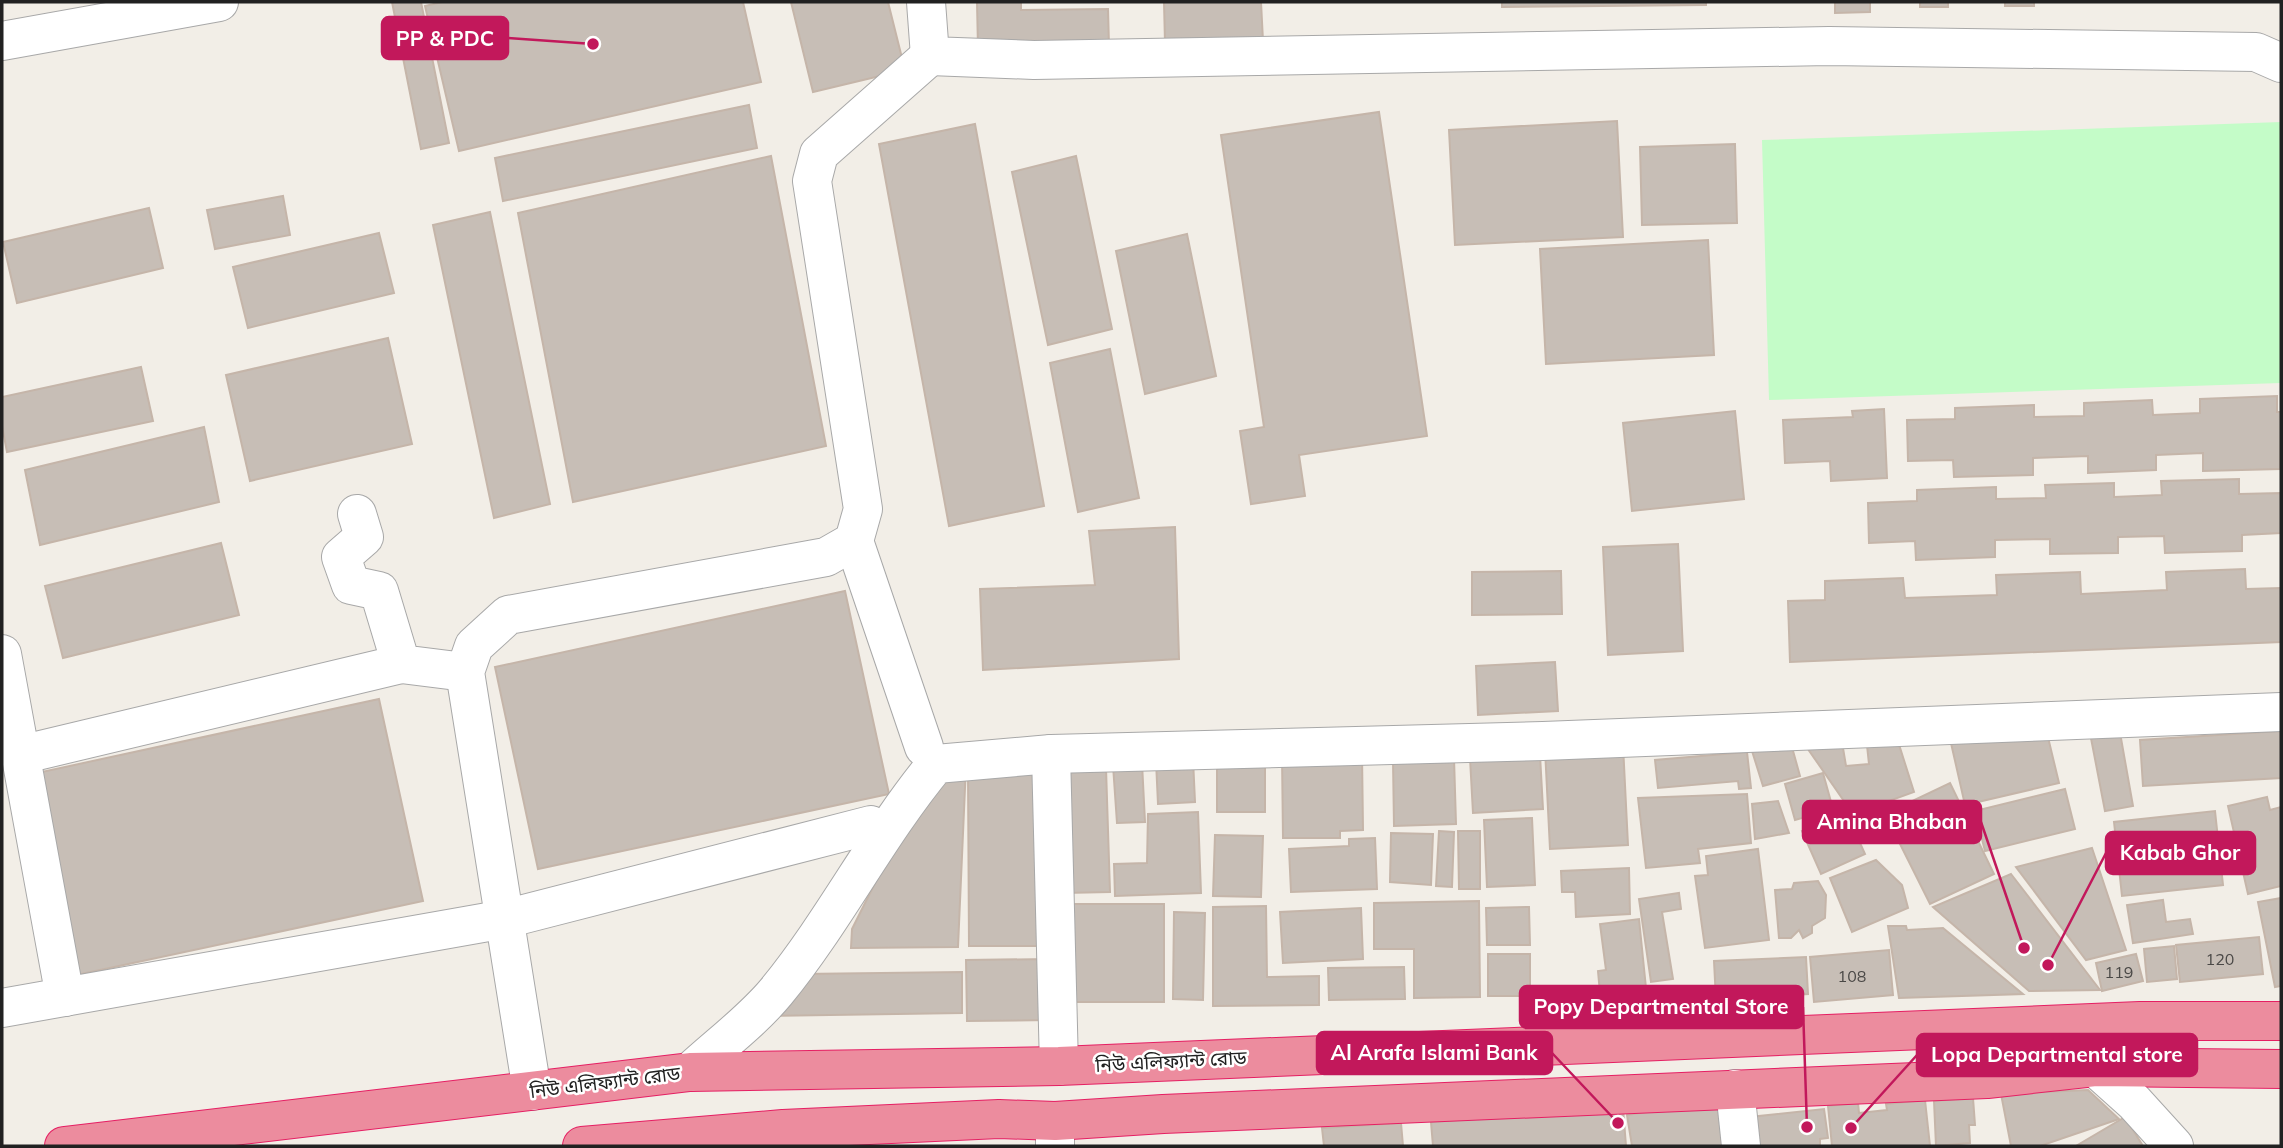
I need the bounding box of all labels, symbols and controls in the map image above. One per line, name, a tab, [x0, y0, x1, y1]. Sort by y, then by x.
callout: PP & PDC	[382, 17, 508, 59]
text: PP & PDC	[396, 25, 494, 51]
callout: Amina Bhaban	[1803, 801, 1981, 843]
text: Amina Bhaban	[1817, 808, 1967, 834]
callout: Kabab Ghor	[2106, 832, 2255, 874]
text: Kabab Ghor	[2120, 839, 2241, 865]
house number: 120	[2206, 949, 2234, 969]
house number: 119	[2105, 962, 2133, 982]
house number: 108	[1838, 966, 1866, 986]
callout: Popy Departmental Store	[1520, 986, 1803, 1028]
text: Popy Departmental Store	[1534, 993, 1788, 1019]
callout: Al Arafa Islami Bank	[1317, 1032, 1552, 1074]
callout: Lopa Departmental store	[1917, 1034, 2197, 1076]
text: Al Arafa Islami Bank	[1330, 1039, 1538, 1065]
text: Lopa Departmental store	[1931, 1041, 2183, 1067]
street label: নিউ এলিফ্যান্ট রোড	[1094, 1045, 1248, 1077]
street label: নিউ এলিফ্যান্ট রোড	[527, 1061, 682, 1103]

